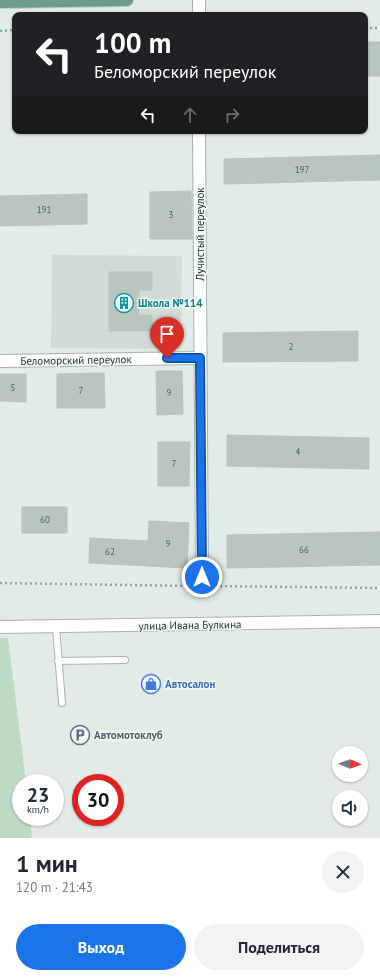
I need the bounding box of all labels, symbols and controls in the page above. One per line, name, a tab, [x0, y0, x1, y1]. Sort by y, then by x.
text: 100 m	[94, 24, 171, 61]
icon: left	[28, 28, 80, 80]
text: Беломорский переулок	[94, 60, 276, 83]
icon: left	[137, 104, 159, 126]
icon: ahead	[179, 104, 201, 126]
icon: right	[221, 104, 243, 126]
house number: 197	[295, 164, 309, 175]
street label: Лучистый переулок	[193, 187, 207, 282]
house number: 191	[37, 204, 51, 215]
house number: 3	[169, 209, 174, 220]
building icon: Школа №114	[113, 292, 135, 314]
place label: Школа №114	[138, 296, 203, 310]
pin	[150, 317, 184, 358]
icon: arrive	[156, 323, 178, 345]
house number: 2	[289, 341, 294, 352]
street label: Беломорский переулок	[20, 352, 133, 368]
house number: 5	[11, 382, 16, 393]
house number: 7	[79, 385, 84, 396]
house number: 9	[167, 387, 172, 398]
house number: 4	[296, 446, 301, 457]
house number: 7	[172, 458, 177, 469]
house number: 60	[40, 514, 50, 525]
house number: 9	[166, 538, 171, 549]
house number: 66	[299, 544, 309, 555]
house number: 62	[105, 546, 115, 557]
position arrow	[181, 556, 223, 598]
street label: улица Ивана Булкина	[138, 617, 242, 633]
shop icon: Автосалон	[140, 673, 162, 695]
place label: Автосалон	[165, 677, 215, 691]
parking icon: Автомотоклуб	[69, 724, 91, 746]
place label: Автомотоклуб	[94, 728, 163, 742]
north arrow	[332, 746, 368, 782]
map controls	[332, 746, 368, 826]
speed limit sign: 30	[72, 774, 124, 826]
text: 23	[27, 782, 49, 808]
button: sound	[332, 790, 368, 826]
text: km/h	[27, 803, 49, 816]
text: 1 мин	[16, 848, 78, 879]
button: close	[322, 851, 364, 893]
text: 120 m · 21:43	[16, 879, 93, 896]
button: Выход	[16, 924, 186, 970]
button: Поделиться	[194, 924, 364, 970]

